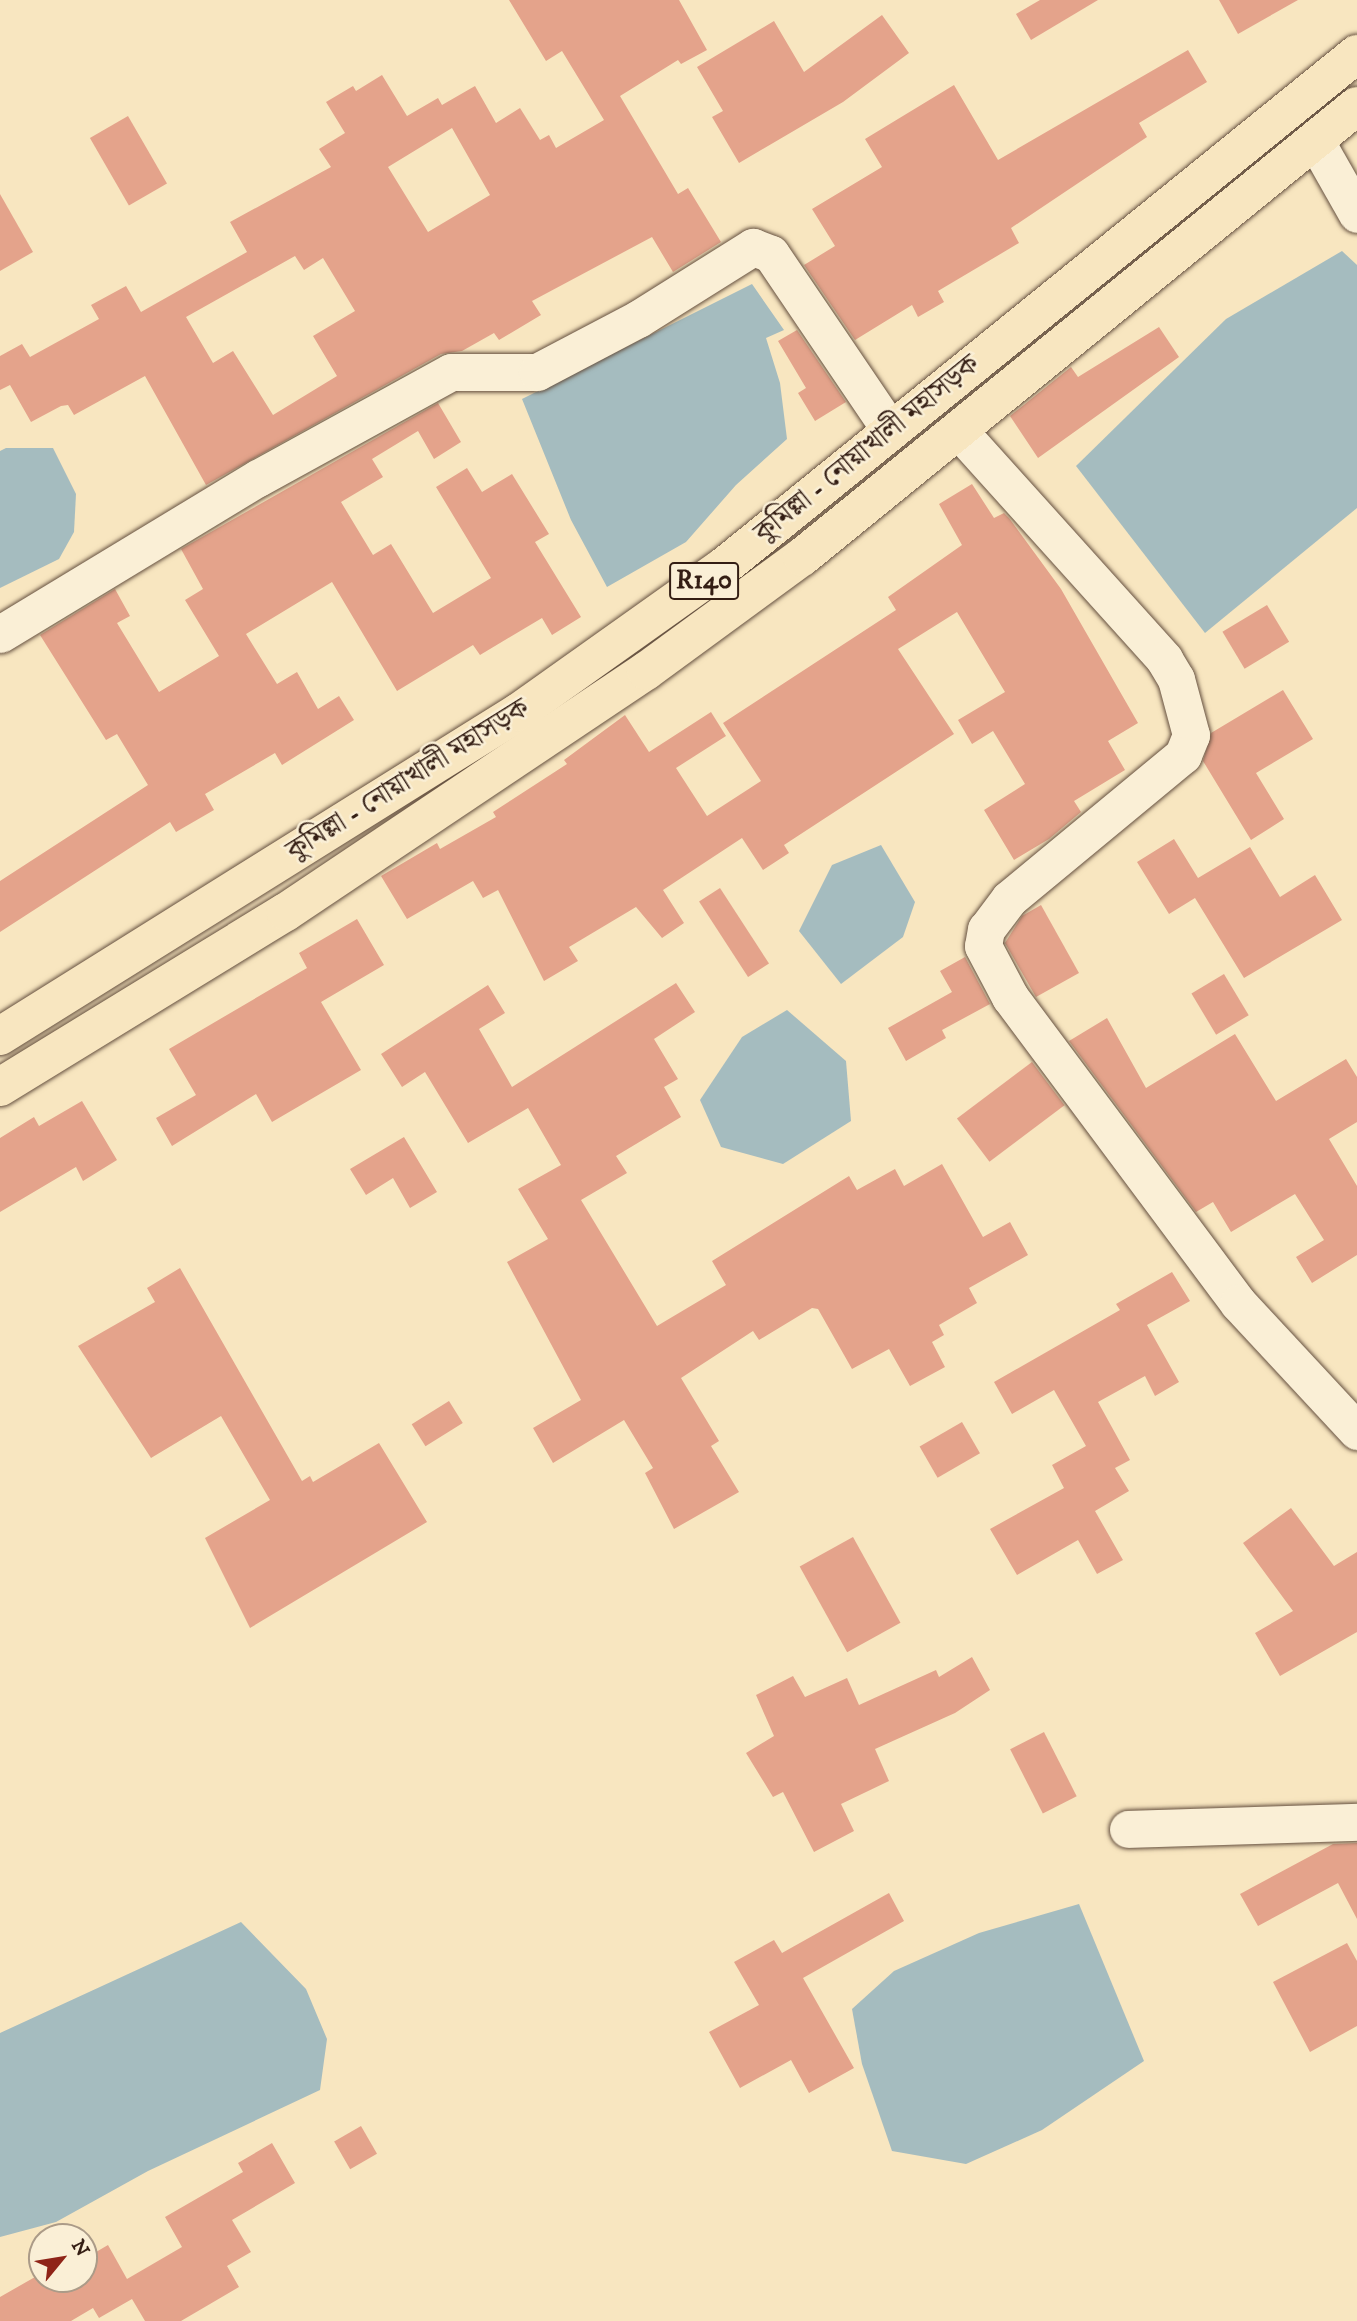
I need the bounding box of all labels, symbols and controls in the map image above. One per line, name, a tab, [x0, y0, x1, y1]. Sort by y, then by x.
street label: কুমিল্লা - নোয়াখালী মহাসড়ক	[748, 348, 986, 550]
road number: R140	[669, 558, 739, 604]
street label: কুমিল্লা - নোয়াখালী মহাসড়ক	[280, 692, 536, 868]
north arrow	[28, 2223, 98, 2293]
text: N	[66, 2236, 94, 2261]

